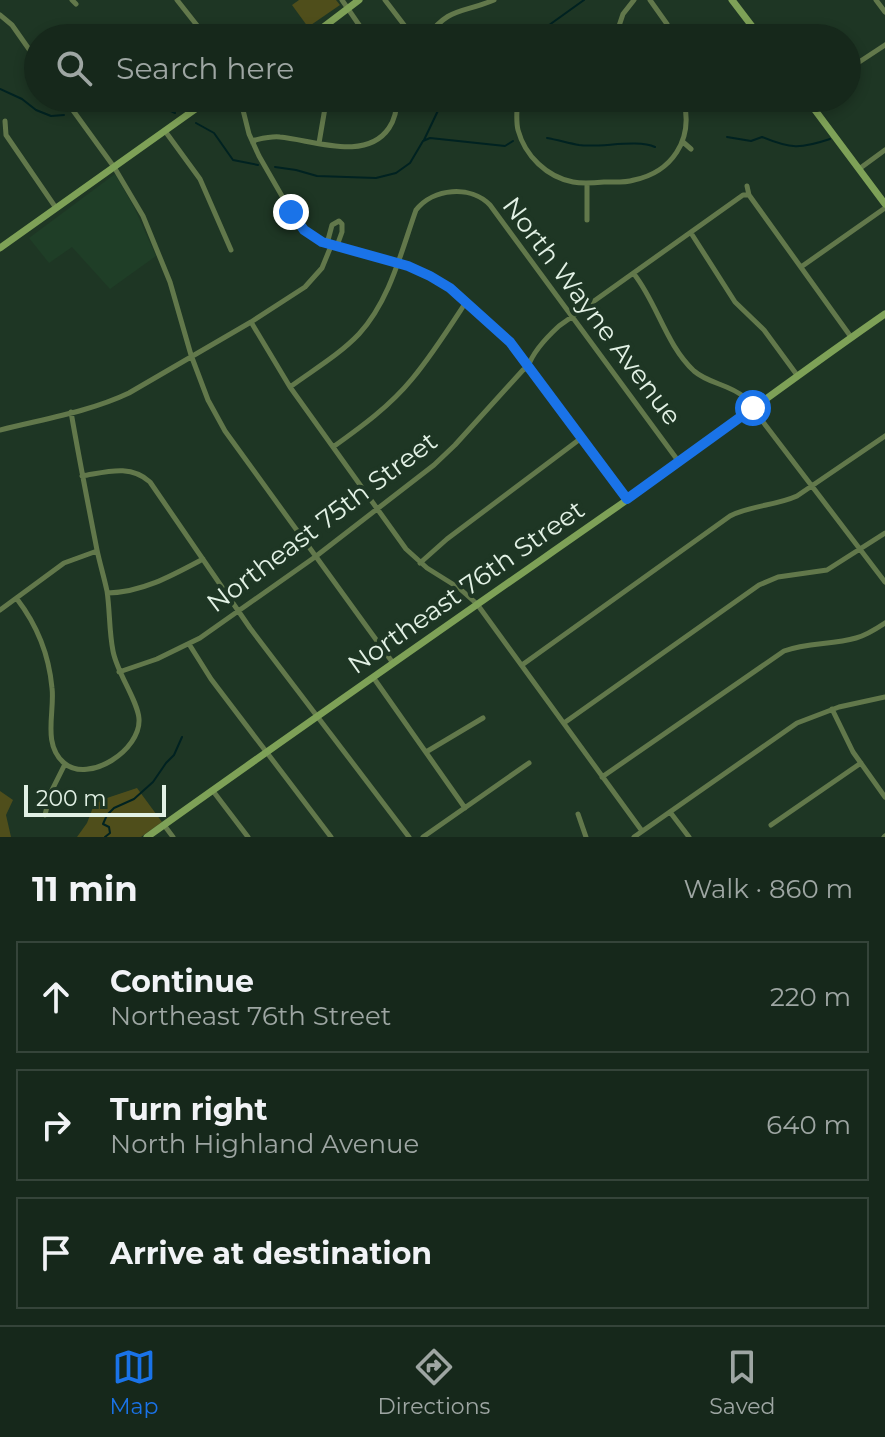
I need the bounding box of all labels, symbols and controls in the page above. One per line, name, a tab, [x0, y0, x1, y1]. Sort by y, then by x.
search box	[24, 24, 861, 112]
icon: search	[52, 46, 96, 90]
text: Search here	[116, 50, 294, 87]
street label: North Wayne Avenue	[496, 190, 688, 432]
route end	[273, 194, 309, 230]
route start	[735, 390, 771, 426]
street label: Northeast 75th Street	[200, 425, 444, 619]
street label: Northeast 76th Street	[342, 493, 590, 681]
scale bar	[24, 781, 166, 817]
text: 200 m	[36, 785, 107, 812]
text: 11 min	[32, 868, 138, 910]
text: Walk · 860 m	[683, 873, 853, 905]
text: Continue	[110, 963, 254, 1000]
icon: ahead	[34, 975, 78, 1019]
text: 220 m	[770, 981, 851, 1013]
text: Northeast 76th Street	[110, 1000, 391, 1032]
text: Turn right	[110, 1091, 267, 1128]
icon: right	[34, 1103, 78, 1147]
text: 640 m	[766, 1109, 851, 1141]
text: North Highland Avenue	[110, 1128, 419, 1160]
icon: arrive	[34, 1231, 78, 1275]
text: Arrive at destination	[110, 1235, 432, 1272]
tab: Map	[110, 1345, 158, 1420]
tab: Directions	[378, 1345, 490, 1420]
tab: Saved	[709, 1345, 775, 1420]

